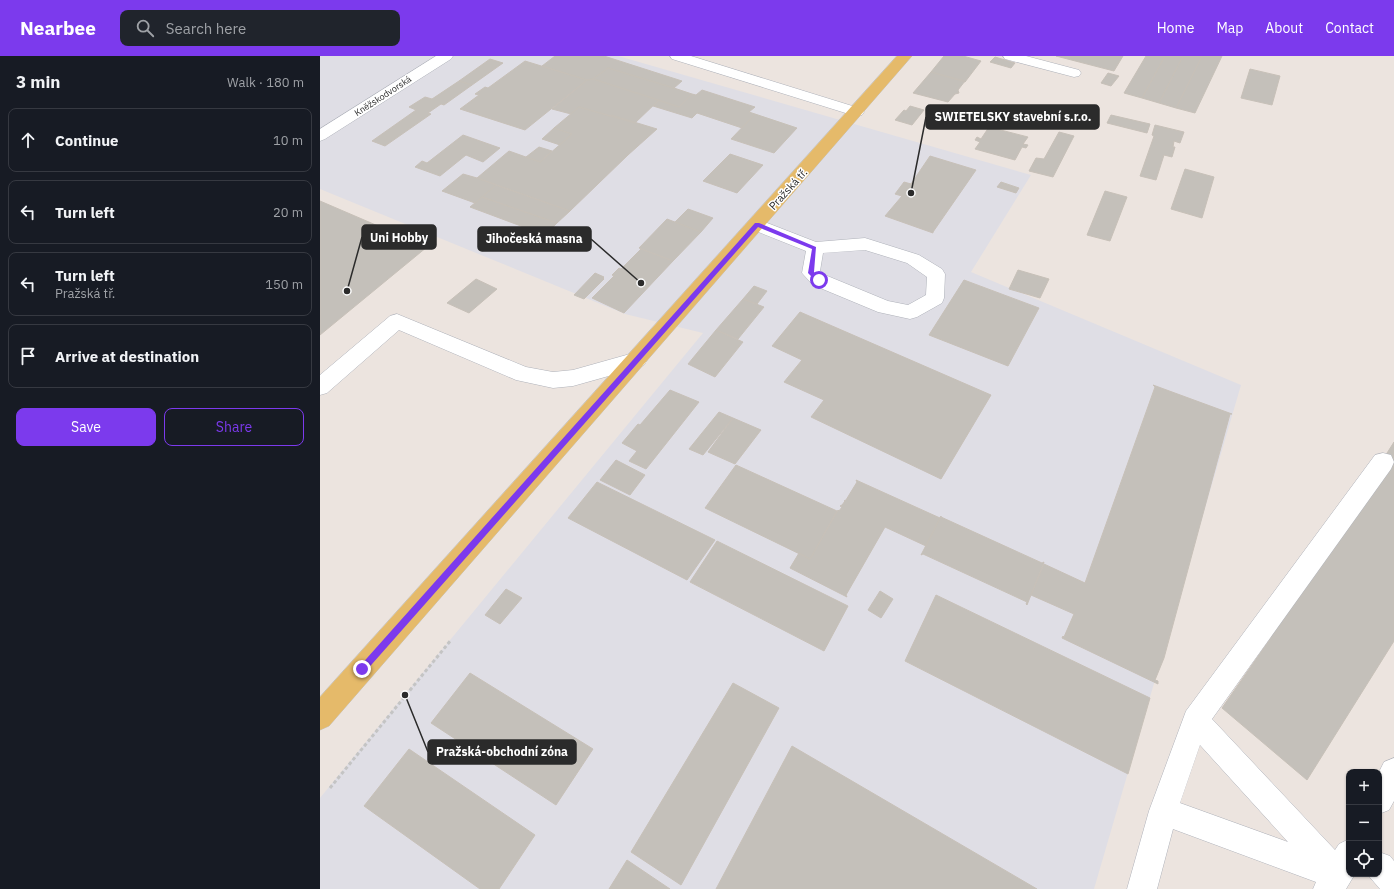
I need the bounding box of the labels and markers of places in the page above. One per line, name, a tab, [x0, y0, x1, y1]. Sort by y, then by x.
callout: SWIETELSKY stavební s.r.o.	[926, 105, 1099, 129]
callout: Uni Hobby	[362, 225, 436, 249]
callout: Jihočeská masna	[478, 227, 591, 251]
callout: Pražská-obchodní zóna	[428, 740, 576, 764]

